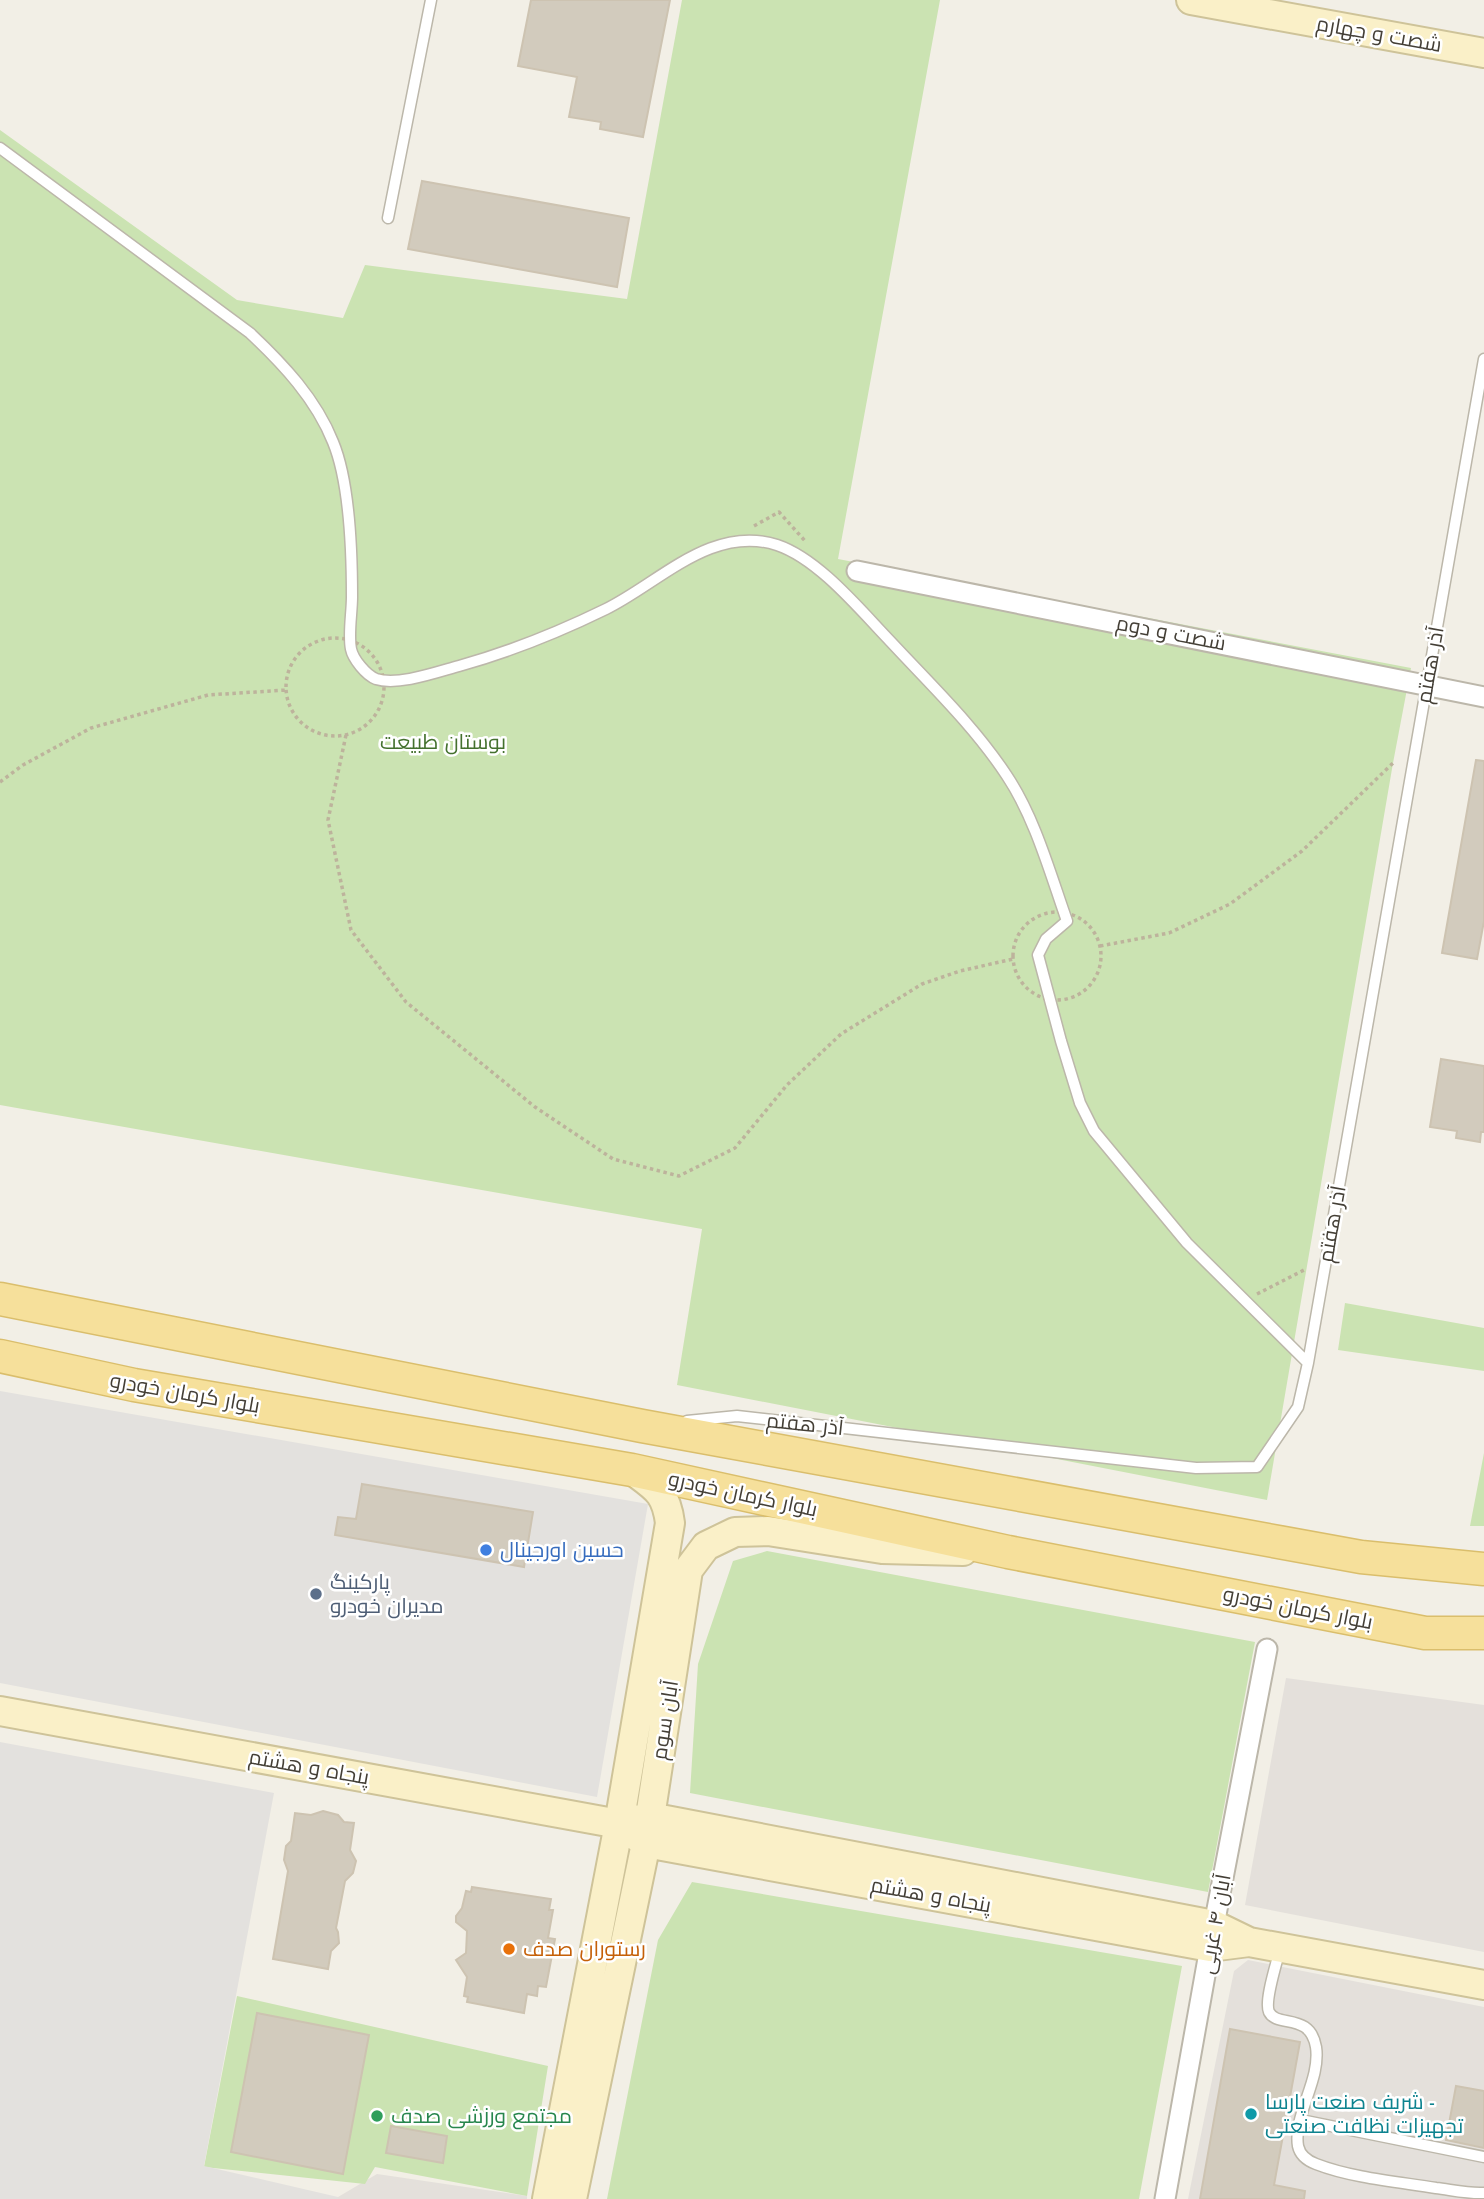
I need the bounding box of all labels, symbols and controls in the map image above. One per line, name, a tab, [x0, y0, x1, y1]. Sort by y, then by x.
street label: شصت و چهارم	[1314, 8, 1444, 60]
street label: شصت و دوم	[1114, 608, 1228, 658]
street label: آذر هفتم	[1408, 624, 1452, 706]
park label: بوستان طبیعت	[380, 727, 506, 757]
street label: آذر هفتم	[1310, 1183, 1354, 1265]
street label: بلوار کرمان خودرو	[108, 1365, 262, 1421]
street label: آذر هفتم	[765, 1405, 846, 1443]
street label: بلوار کرمان خودرو	[666, 1464, 820, 1524]
place label: حسین اورجینال	[500, 1535, 624, 1565]
marker: حسین اورجینال	[478, 1542, 494, 1558]
place label: پارکینگ مدیران خودرو	[330, 1567, 443, 1621]
street label: بلوار کرمان خودرو	[1221, 1579, 1375, 1637]
marker: پارکینگ مدیران خودرو	[308, 1586, 324, 1602]
street label: آبان سوم	[644, 1678, 686, 1762]
street label: پنجاه و هشتم	[246, 1742, 372, 1792]
street label: پنجاه و هشتم	[868, 1870, 994, 1920]
street label: آبان ۴ غربی	[1191, 1871, 1239, 1976]
place label: رستوران صدف	[523, 1934, 646, 1964]
marker: رستوران صدف	[501, 1941, 517, 1957]
place label: شریف صنعت پارسا - تجهیزات نظافت صنعتی	[1265, 2087, 1464, 2141]
place label: مجتمع ورزشی صدف	[391, 2101, 572, 2131]
marker: شریف صنعت پارسا - تجهیزات نظافت صنعتی	[1243, 2106, 1259, 2122]
marker: مجتمع ورزشی صدف	[369, 2108, 385, 2124]

